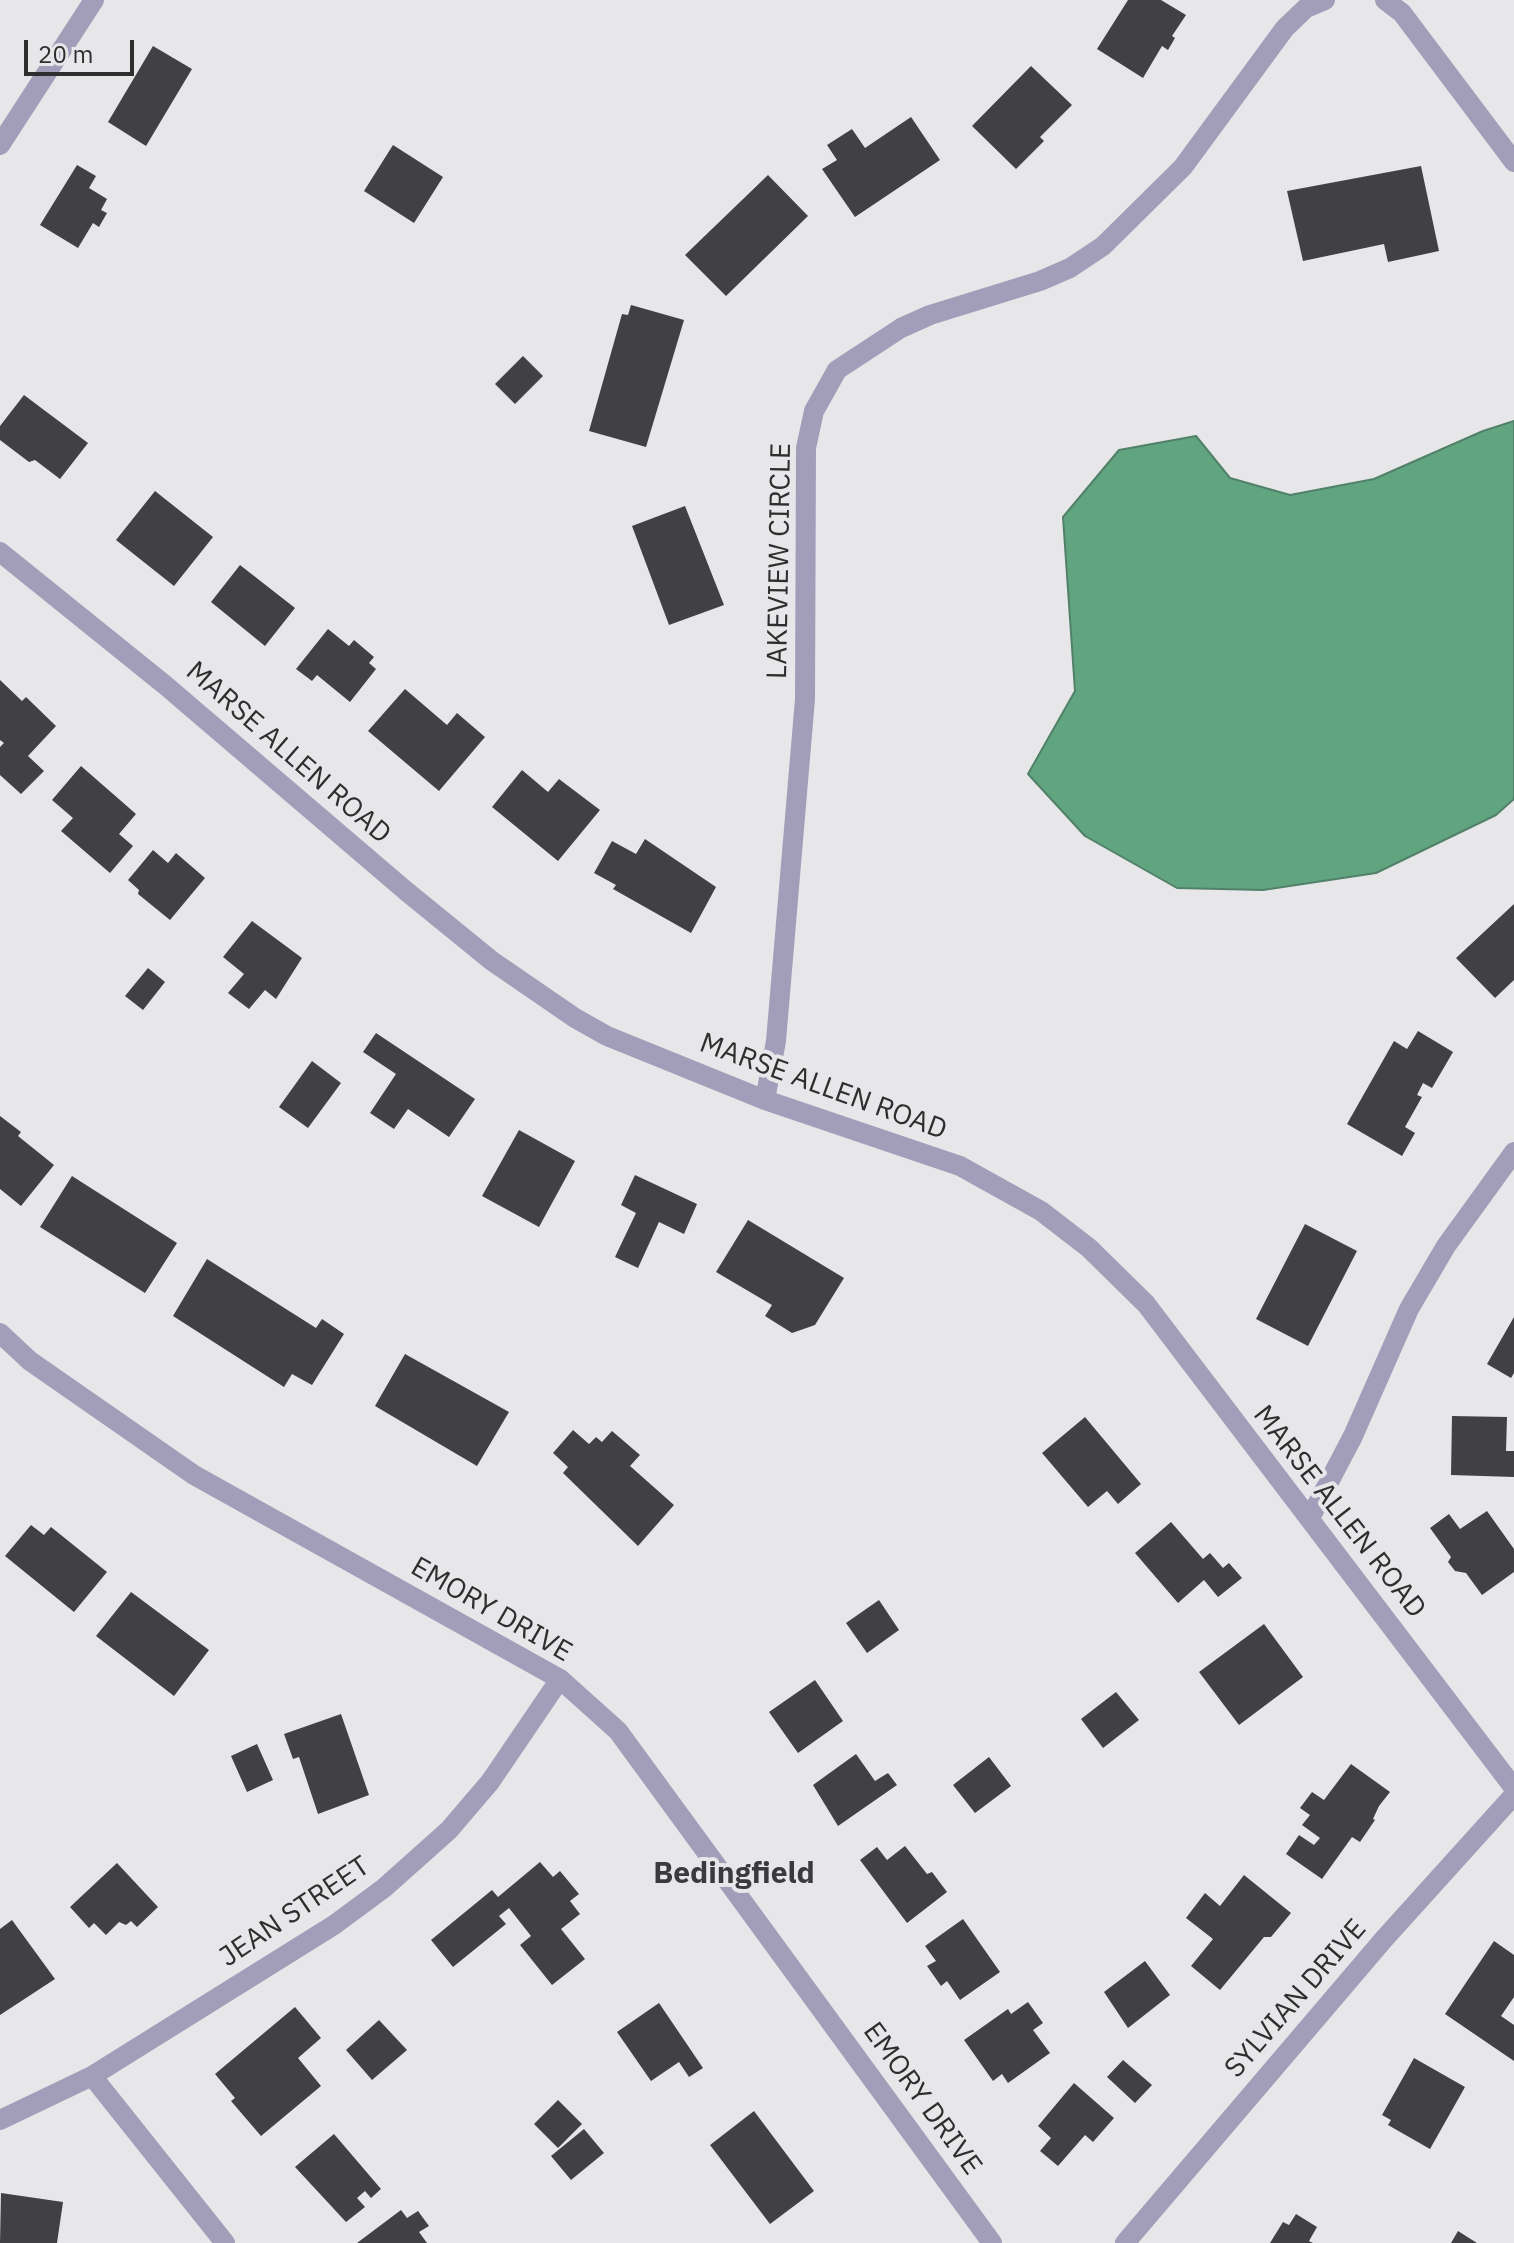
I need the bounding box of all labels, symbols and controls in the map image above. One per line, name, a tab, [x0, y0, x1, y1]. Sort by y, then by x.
scale bar	[28, 24, 138, 74]
text: 20 m	[38, 38, 93, 70]
street label: LAKEVIEW CIRCLE	[761, 443, 799, 679]
street label: MARSE ALLEN ROAD	[179, 655, 397, 851]
street label: MARSE ALLEN ROAD	[695, 1027, 951, 1147]
street label: MARSE ALLEN ROAD	[1246, 1399, 1432, 1625]
street label: EMORY DRIVE	[405, 1550, 577, 1670]
street label: JEAN STREET	[214, 1850, 376, 1974]
district label: Bedingfield	[653, 1856, 815, 1892]
street label: SYLVIAN DRIVE	[1218, 1913, 1374, 2085]
street label: EMORY DRIVE	[855, 2016, 989, 2182]

